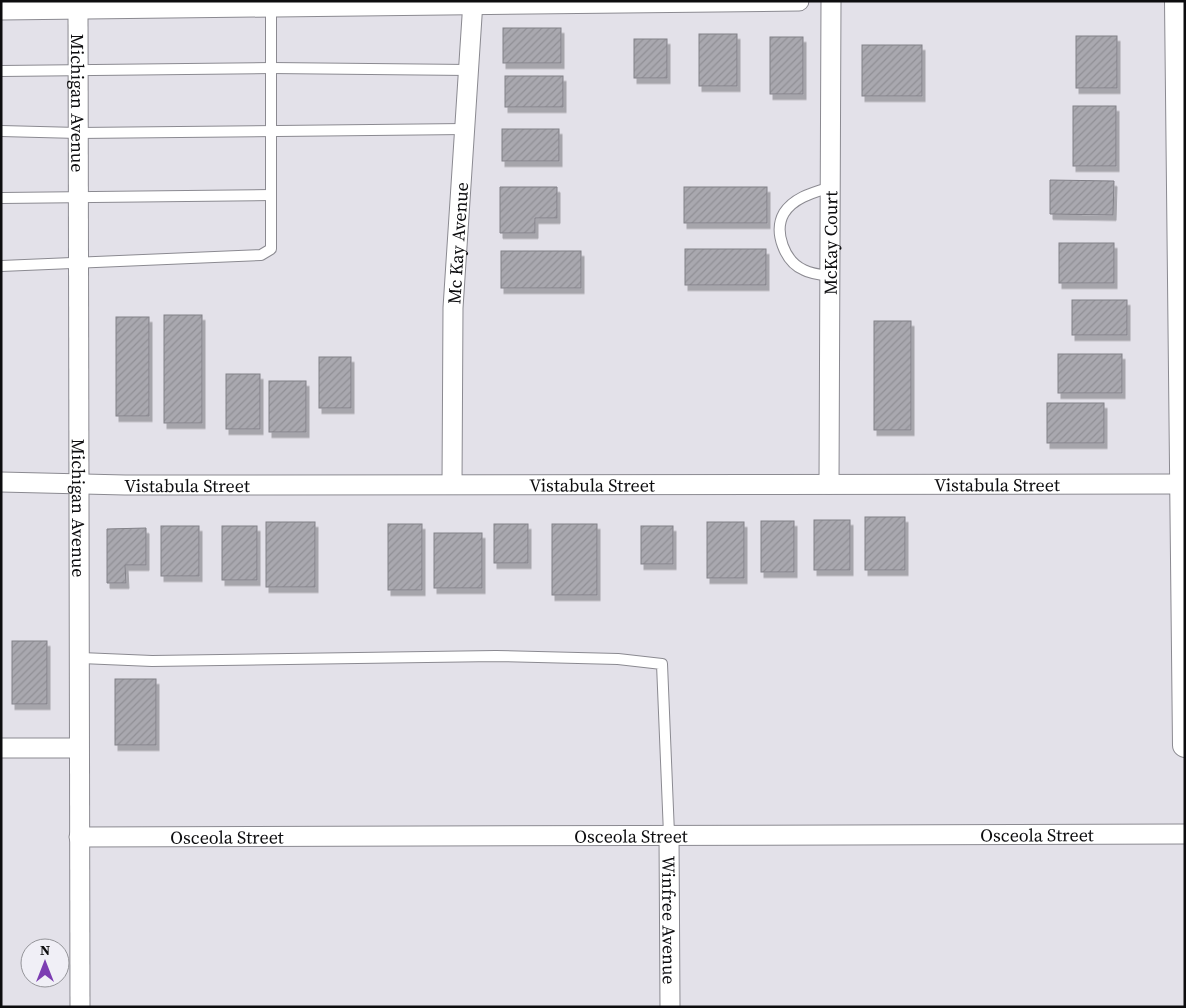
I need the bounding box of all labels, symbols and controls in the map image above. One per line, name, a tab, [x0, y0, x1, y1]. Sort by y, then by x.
street label: Michigan Avenue	[66, 34, 91, 172]
street label: Mc Kay Avenue	[441, 181, 474, 305]
street label: McKay Court	[817, 191, 843, 295]
street label: Michigan Avenue	[66, 439, 92, 577]
street label: Vistabula Street	[124, 472, 250, 498]
street label: Vistabula Street	[529, 472, 655, 497]
street label: Vistabula Street	[934, 472, 1060, 497]
street label: Osceola Street	[980, 822, 1094, 847]
street label: Osceola Street	[574, 823, 688, 848]
street label: Osceola Street	[170, 824, 284, 849]
street label: Winfree Avenue	[657, 856, 682, 984]
north arrow	[20, 938, 70, 988]
text: N	[40, 940, 50, 960]

